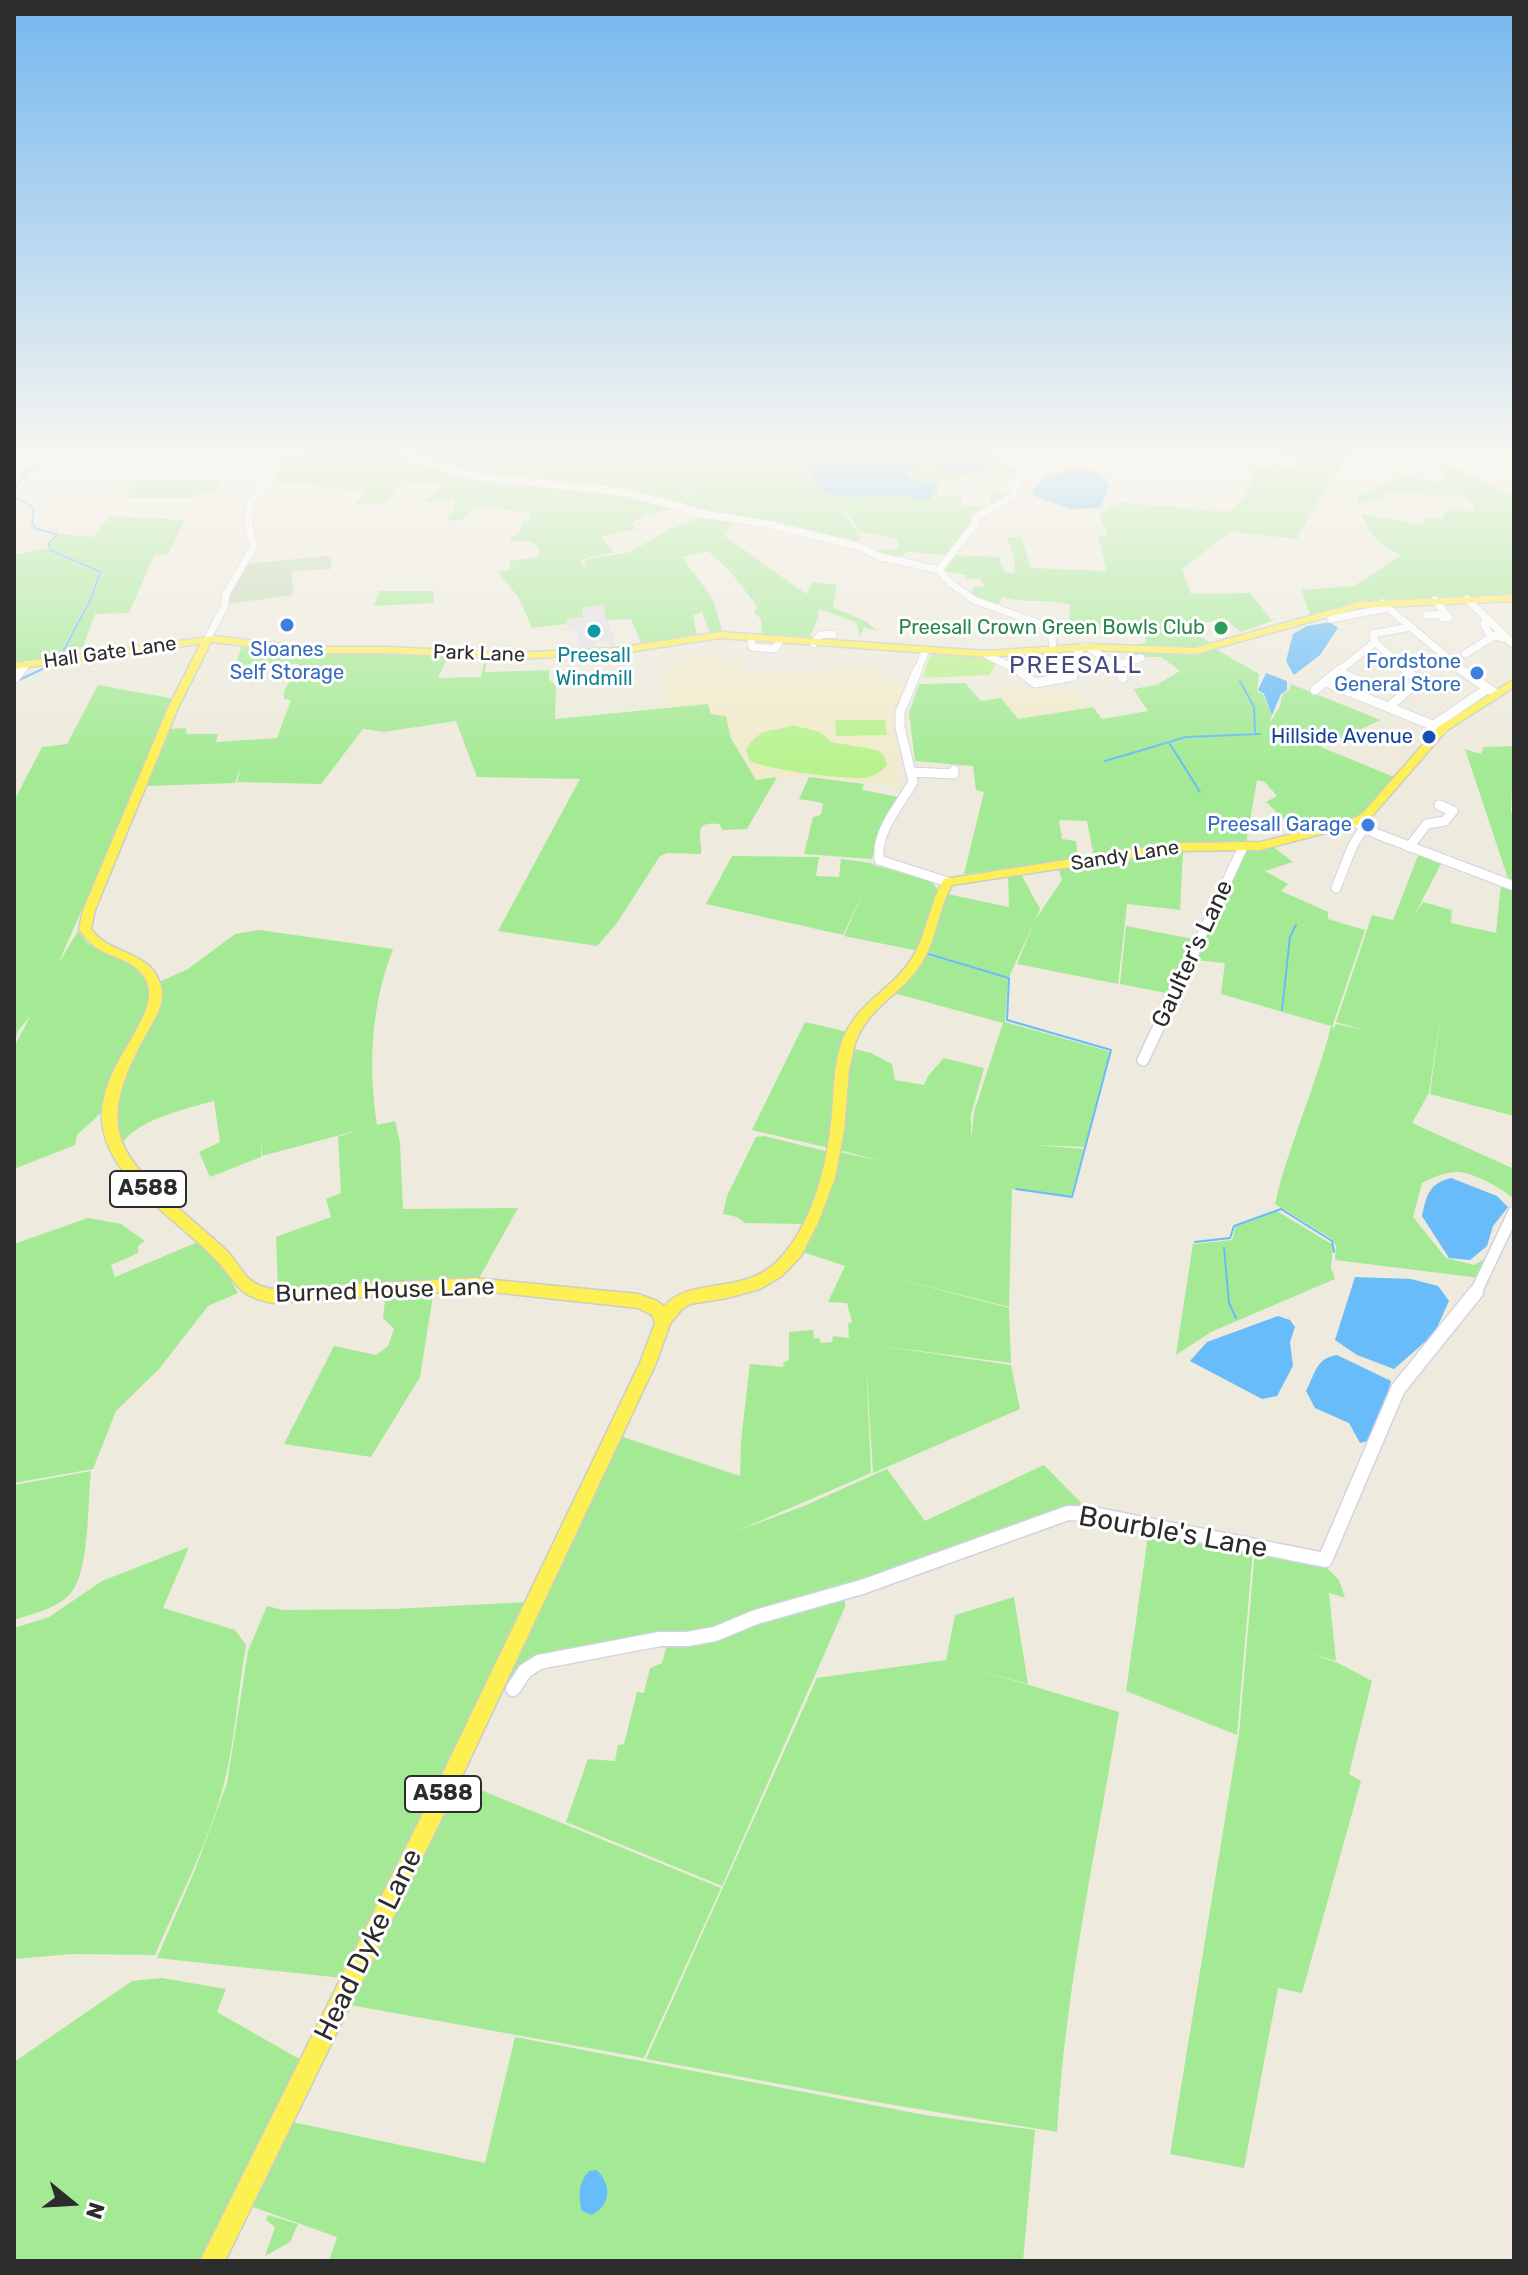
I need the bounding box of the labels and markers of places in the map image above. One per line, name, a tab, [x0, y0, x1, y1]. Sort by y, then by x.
marker: Sloanes Self Storage	[278, 616, 296, 634]
place label: Preesall Crown Green Bowls Club	[898, 616, 1205, 640]
marker: Preesall Crown Green Bowls Club	[1212, 619, 1230, 637]
marker: Preesall Windmill	[585, 622, 603, 640]
place label: Sloanes Self Storage	[230, 638, 344, 685]
place label: Preesall Windmill	[555, 644, 633, 691]
place label: Fordstone General Store	[1334, 650, 1461, 697]
marker: Fordstone General Store	[1468, 664, 1486, 682]
place label: Hillside Avenue	[1271, 725, 1413, 749]
marker: Hillside Avenue	[1420, 728, 1438, 746]
place label: Preesall Garage	[1207, 813, 1352, 837]
marker: Preesall Garage	[1359, 816, 1377, 834]

